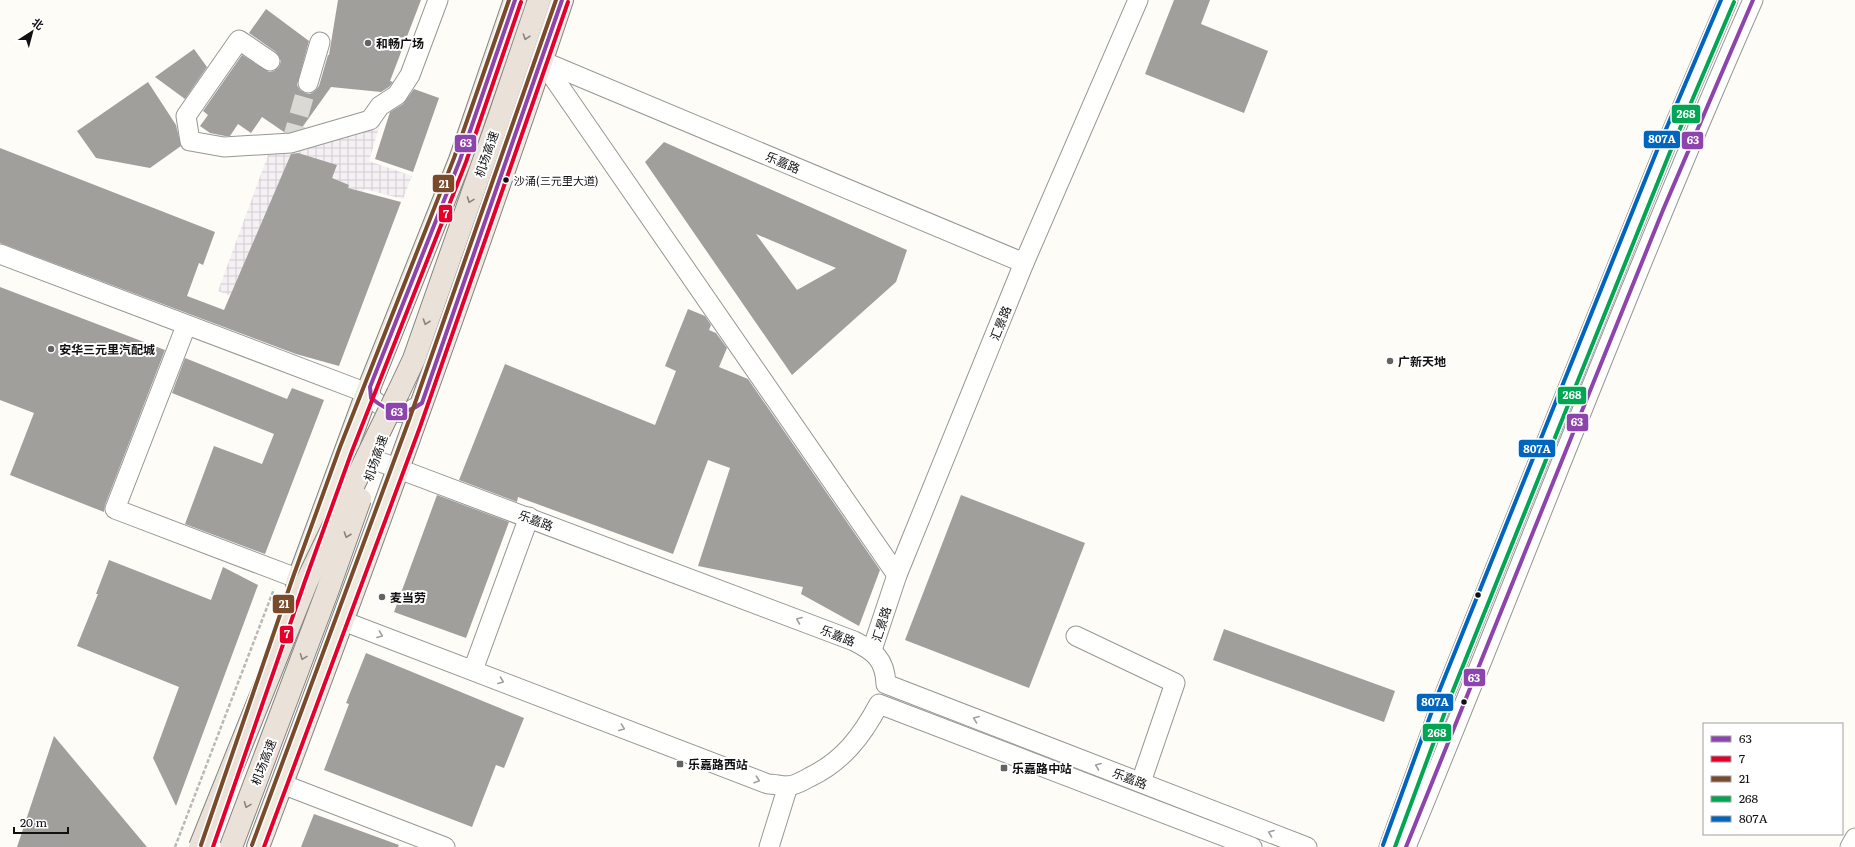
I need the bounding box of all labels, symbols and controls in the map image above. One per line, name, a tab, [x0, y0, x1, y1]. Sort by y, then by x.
north arrow	[12, 12, 52, 52]
text: 北	[29, 13, 48, 33]
one-way arrow	[523, 33, 531, 40]
place label: 和畅广场	[376, 34, 424, 52]
marker: 和畅广场	[363, 38, 373, 48]
line badge: 268	[1671, 104, 1701, 124]
text: 268	[1677, 105, 1696, 121]
street label: 机场高速	[470, 128, 502, 180]
line badge: 807A	[1643, 130, 1681, 149]
text: 807A	[1648, 130, 1676, 146]
line badge: 63	[1681, 131, 1704, 150]
text: 63	[1687, 131, 1699, 147]
line badge: 63	[454, 134, 477, 153]
text: 63	[460, 134, 472, 150]
street label: 乐嘉路	[763, 147, 803, 177]
place label: 沙涌(三元里大道)	[514, 172, 598, 188]
line badge: 21	[432, 174, 455, 193]
text: 21	[439, 175, 450, 191]
marker: 沙涌(三元里大道)	[501, 175, 511, 185]
one-way arrow	[467, 196, 475, 203]
line badge: 7	[438, 204, 453, 223]
text: 7	[443, 205, 449, 221]
street label: 汇景路	[985, 303, 1015, 343]
one-way arrow	[423, 318, 431, 325]
place label: 安华三元里汽配城	[59, 340, 155, 358]
marker: 安华三元里汽配城	[46, 344, 56, 354]
place label: 广新天地	[1398, 352, 1446, 370]
marker: 广新天地	[1385, 356, 1395, 366]
line badge: 268	[1557, 386, 1587, 405]
text: 268	[1563, 386, 1582, 402]
line badge: 63	[385, 402, 408, 421]
text: 63	[391, 403, 403, 419]
line badge: 63	[1566, 413, 1589, 432]
text: 63	[1571, 413, 1583, 429]
street label: 机场高速	[359, 432, 391, 484]
line badge: 807A	[1518, 439, 1556, 458]
text: 807A	[1523, 440, 1551, 456]
street label: 乐嘉路	[516, 505, 556, 535]
one-way arrow	[344, 531, 352, 538]
place label: 麦当劳	[390, 588, 426, 606]
unlabelled marker	[1473, 590, 1483, 600]
marker: 麦当劳	[377, 592, 387, 602]
line badge: 21	[272, 594, 295, 614]
text: 21	[279, 595, 290, 611]
street label: 汇景路	[867, 604, 895, 644]
one-way arrow	[795, 616, 802, 624]
street label: 乐嘉路	[818, 620, 858, 650]
line badge: 7	[279, 625, 294, 644]
text: 7	[284, 625, 290, 641]
one-way arrow	[376, 630, 383, 638]
one-way arrow	[299, 654, 307, 661]
line badge: 63	[1463, 668, 1486, 687]
text: 63	[1468, 669, 1480, 685]
one-way arrow	[498, 677, 505, 685]
line badge: 807A	[1416, 693, 1454, 712]
text: 807A	[1421, 693, 1449, 709]
unlabelled marker	[1459, 697, 1469, 707]
one-way arrow	[973, 715, 980, 723]
line badge: 268	[1422, 723, 1452, 742]
legend	[1703, 723, 1843, 835]
one-way arrow	[619, 724, 626, 732]
text: 268	[1428, 724, 1447, 740]
text: 63	[1739, 729, 1752, 747]
street label: 机场高速	[246, 736, 280, 788]
text: 7	[1739, 749, 1745, 767]
place label: 乐嘉路西站	[688, 755, 748, 773]
marker: 乐嘉路西站	[675, 759, 685, 769]
place label: 乐嘉路中站	[1012, 759, 1072, 777]
one-way arrow	[1094, 762, 1101, 770]
marker: 乐嘉路中站	[999, 763, 1009, 773]
street label: 乐嘉路	[1110, 763, 1150, 793]
text: 21	[1739, 769, 1750, 787]
one-way arrow	[753, 775, 760, 784]
text: 268	[1739, 789, 1759, 807]
one-way arrow	[243, 801, 252, 808]
scale bar	[14, 809, 68, 835]
text: 807A	[1739, 809, 1768, 827]
text: 20 m	[20, 813, 47, 831]
one-way arrow	[1268, 829, 1275, 837]

